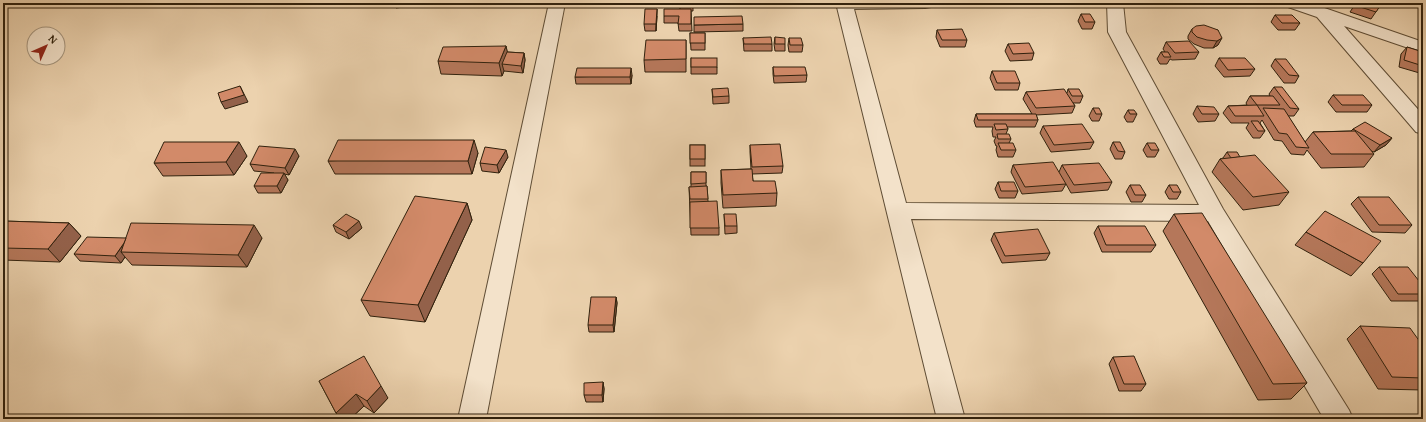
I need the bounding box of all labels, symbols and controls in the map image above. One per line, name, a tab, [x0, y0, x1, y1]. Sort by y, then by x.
north arrow	[26, 26, 66, 66]
text: N	[45, 31, 62, 48]

